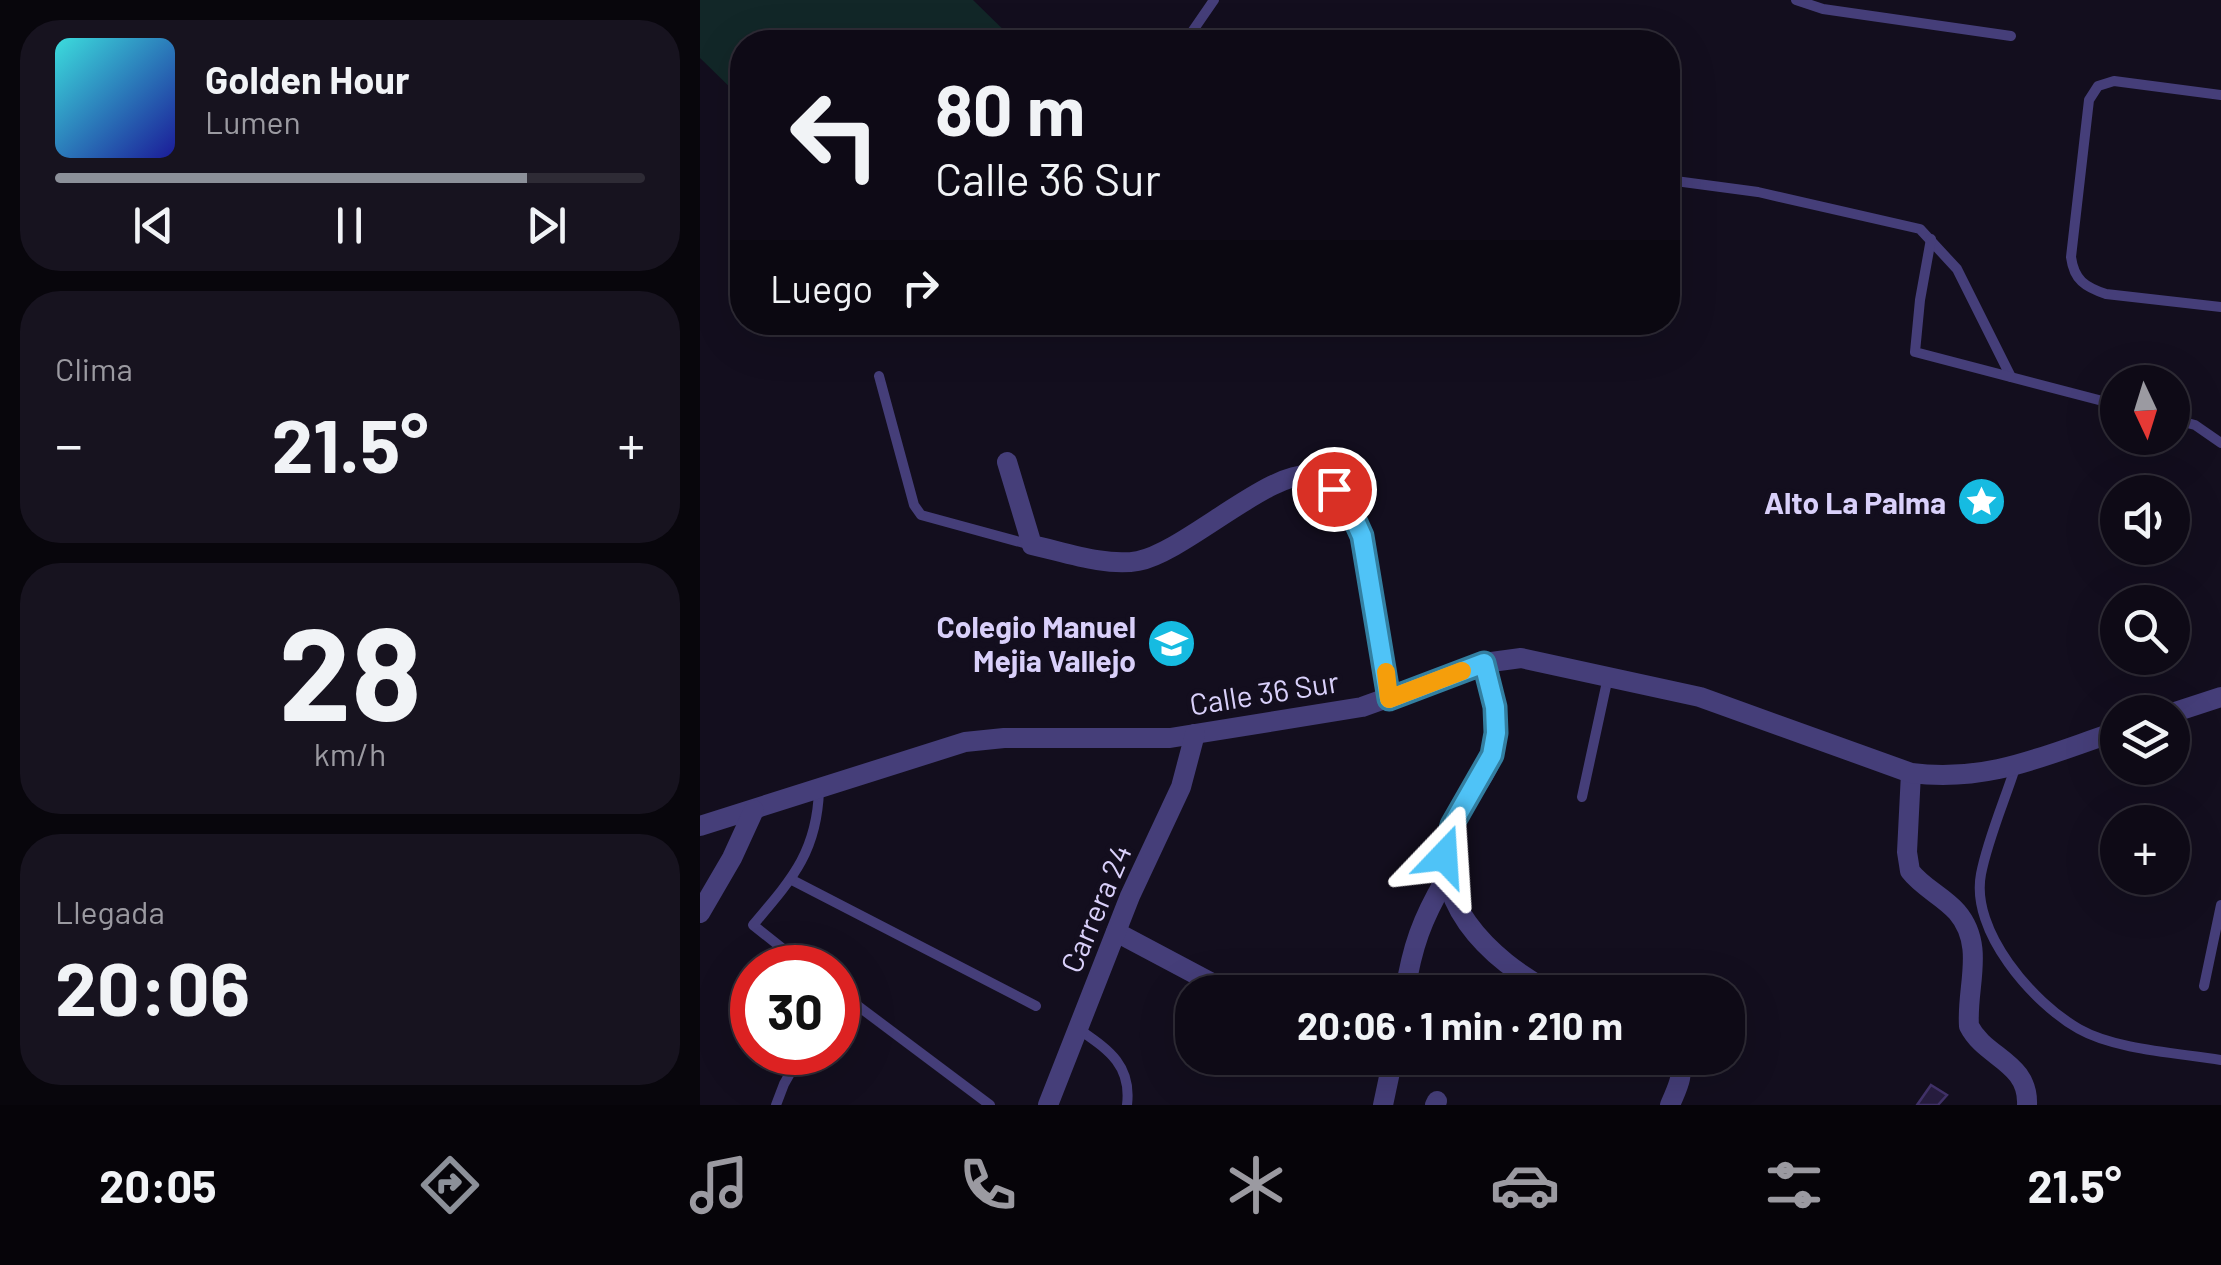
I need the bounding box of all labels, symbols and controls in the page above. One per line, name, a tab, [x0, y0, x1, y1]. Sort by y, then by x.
text: Golden Hour	[205, 56, 410, 102]
text: 80 m	[935, 66, 1085, 150]
icon: left	[770, 70, 900, 200]
text: Lumen	[205, 102, 301, 140]
text: Calle 36 Sur	[935, 151, 1161, 205]
icon: previous	[126, 198, 181, 253]
icon: pause	[322, 198, 377, 253]
icon: next	[519, 198, 574, 253]
icon: right	[893, 260, 948, 315]
text: Luego	[770, 265, 873, 311]
text: Clima	[55, 349, 133, 387]
north arrow	[2100, 365, 2190, 455]
map controls	[2100, 365, 2190, 895]
text: 21.5°	[272, 398, 428, 488]
text: −	[55, 410, 83, 476]
text: +	[617, 410, 645, 476]
pin	[1292, 447, 1377, 532]
icon: arrive	[1307, 462, 1362, 517]
button: sound	[2100, 475, 2190, 565]
place icon: Alto La Palma	[1955, 476, 2007, 528]
place label: Alto La Palma	[1764, 484, 1946, 520]
button: search	[2100, 585, 2190, 675]
text: 28	[278, 591, 422, 747]
place label: Colegio Manuel Mejia Vallejo	[937, 608, 1136, 678]
school or university icon: Colegio Manuel Mejia Vallejo	[1145, 617, 1197, 669]
street label: Calle 36 Sur	[1187, 662, 1341, 722]
button: layers	[2100, 695, 2190, 785]
text: km/h	[314, 734, 386, 772]
position arrow	[1392, 804, 1496, 908]
button: +	[2100, 805, 2190, 895]
street label: Carrera 24	[1052, 838, 1138, 978]
text: Llegada	[55, 892, 165, 930]
text: 20:06	[55, 941, 250, 1031]
speed limit sign: 30	[730, 945, 860, 1075]
text: 20:06 · 1 min · 210 m	[1297, 1002, 1623, 1048]
icon: directions	[415, 1150, 485, 1220]
icon: music	[684, 1150, 754, 1220]
icon: phone	[953, 1150, 1023, 1220]
icon: climate	[1221, 1150, 1291, 1220]
icon: car	[1490, 1150, 1560, 1220]
icon: filters	[1759, 1150, 1829, 1220]
text: 20:05	[99, 1158, 216, 1212]
text: 21.5°	[2027, 1158, 2122, 1212]

